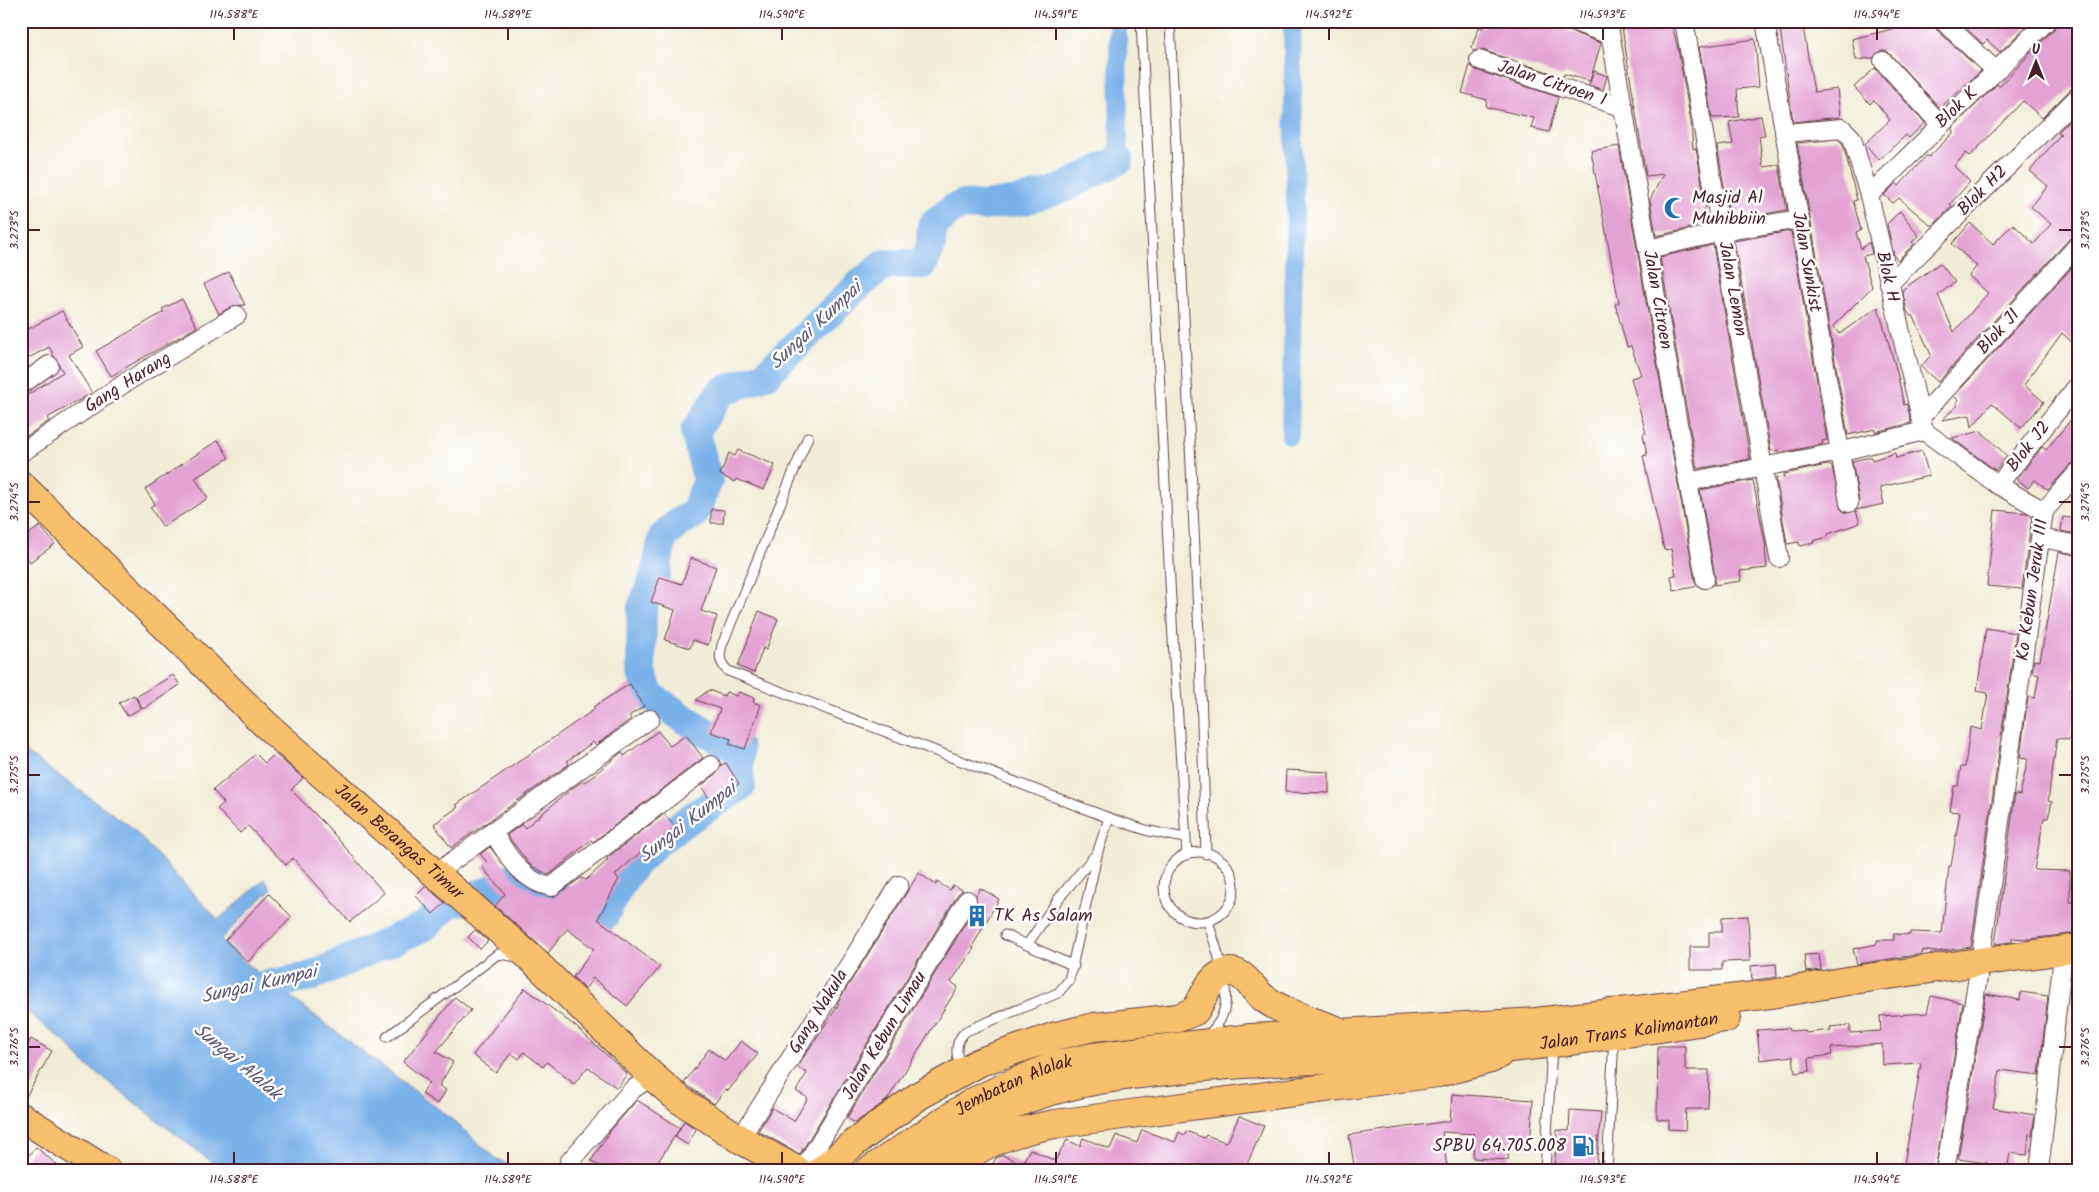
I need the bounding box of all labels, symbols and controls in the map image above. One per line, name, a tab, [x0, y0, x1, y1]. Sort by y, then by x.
text: 114.588°E	[210, 5, 259, 24]
text: 114.589°E	[484, 5, 533, 24]
text: 114.590°E	[759, 5, 806, 24]
text: 114.591°E	[1034, 5, 1079, 24]
text: 114.592°E	[1305, 5, 1354, 24]
text: 114.593°E	[1579, 5, 1628, 24]
text: 114.594°E	[1854, 5, 1901, 24]
north arrow	[2012, 38, 2062, 88]
text: U	[2032, 39, 2041, 61]
street label: Jalan Citroen 1	[1494, 53, 1610, 115]
street label: Blok K	[1929, 80, 1985, 136]
street label: Blok H2	[1951, 159, 2015, 223]
place label: Masjid Al Muhibbiin	[1692, 184, 1766, 234]
mosque icon: Masjid Al Muhibbiin	[1662, 195, 1688, 221]
street label: Jalan Sunkist	[1783, 209, 1829, 316]
text: 3.273°S	[5, 210, 24, 250]
text: 3.273°S	[2076, 210, 2095, 250]
street label: Jalan Lemon	[1709, 239, 1755, 339]
street label: Jalan Citroen	[1634, 248, 1680, 352]
street label: Blok H	[1867, 249, 1907, 305]
water label: Sungai Kumpai	[763, 272, 872, 377]
street label: Blok J1	[1970, 302, 2028, 362]
street label: Gang Harang	[79, 345, 177, 421]
street label: Blok J2	[2000, 415, 2058, 479]
text: 3.274°S	[5, 482, 24, 522]
text: 3.274°S	[2076, 482, 2095, 522]
street label: Ko Kebun Jeruk III	[2009, 517, 2057, 663]
text: 3.275°S	[5, 755, 24, 795]
text: 3.275°S	[2076, 755, 2095, 795]
water label: Sungai Kumpai	[632, 772, 747, 871]
street label: Jalan Berangas Timur	[327, 777, 471, 908]
place label: TK As Salam	[994, 902, 1093, 931]
building icon: TK As Salam	[964, 903, 990, 929]
water label: Sungai Kumpai	[198, 956, 324, 1013]
street label: Gang Nakula	[781, 964, 857, 1060]
street label: Jalan Kebun Limau	[835, 966, 935, 1106]
street label: Jalan Trans Kalimantan	[1538, 1005, 1720, 1059]
water label: Sungai Alalak	[186, 1016, 290, 1110]
text: 3.276°S	[5, 1027, 24, 1067]
text: 3.276°S	[2076, 1027, 2095, 1067]
street label: Jembatan Alalak	[949, 1047, 1076, 1125]
place label: SPBU 64.705.008	[1433, 1132, 1566, 1161]
fuel station icon: SPBU 64.705.008	[1570, 1133, 1596, 1159]
text: 114.588°E	[210, 1170, 259, 1189]
text: 114.589°E	[484, 1170, 533, 1189]
text: 114.590°E	[759, 1170, 806, 1189]
text: 114.591°E	[1034, 1170, 1079, 1189]
text: 114.592°E	[1305, 1170, 1354, 1189]
text: 114.593°E	[1579, 1170, 1628, 1189]
text: 114.594°E	[1854, 1170, 1901, 1189]

